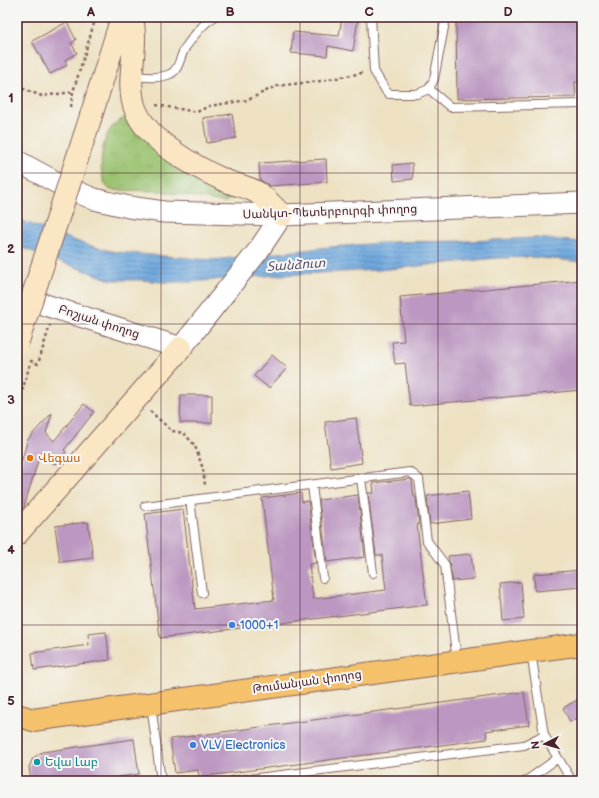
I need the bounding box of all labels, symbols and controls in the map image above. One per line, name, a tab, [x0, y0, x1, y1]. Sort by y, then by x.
text: A	[86, 4, 95, 20]
text: B	[225, 4, 235, 20]
text: C	[364, 4, 374, 20]
text: D	[503, 4, 513, 20]
text: 1	[8, 90, 14, 106]
street label: Սանկտ-Պետերբուրգի փողոց	[242, 201, 418, 223]
text: 2	[7, 241, 15, 257]
water label: Տանձուտ	[266, 255, 327, 275]
street label: Բոշյան փողոց	[56, 302, 142, 342]
text: 3	[7, 392, 15, 408]
place label: Վեգաս	[38, 451, 80, 466]
marker: Վեգաս	[25, 453, 35, 463]
text: 4	[7, 542, 15, 558]
place label: 1000+1	[240, 618, 278, 633]
marker: 1000+1	[227, 620, 237, 630]
street label: Թումանյան փողոց	[251, 667, 363, 697]
text: 5	[7, 693, 15, 709]
north arrow	[525, 724, 565, 764]
place label: VLV Electronics	[201, 738, 285, 753]
marker: VLV Electronics	[188, 740, 198, 750]
text: N	[529, 740, 542, 750]
place label: Եվա Լաբ	[45, 755, 98, 770]
marker: Եվա Լաբ	[32, 757, 42, 767]

